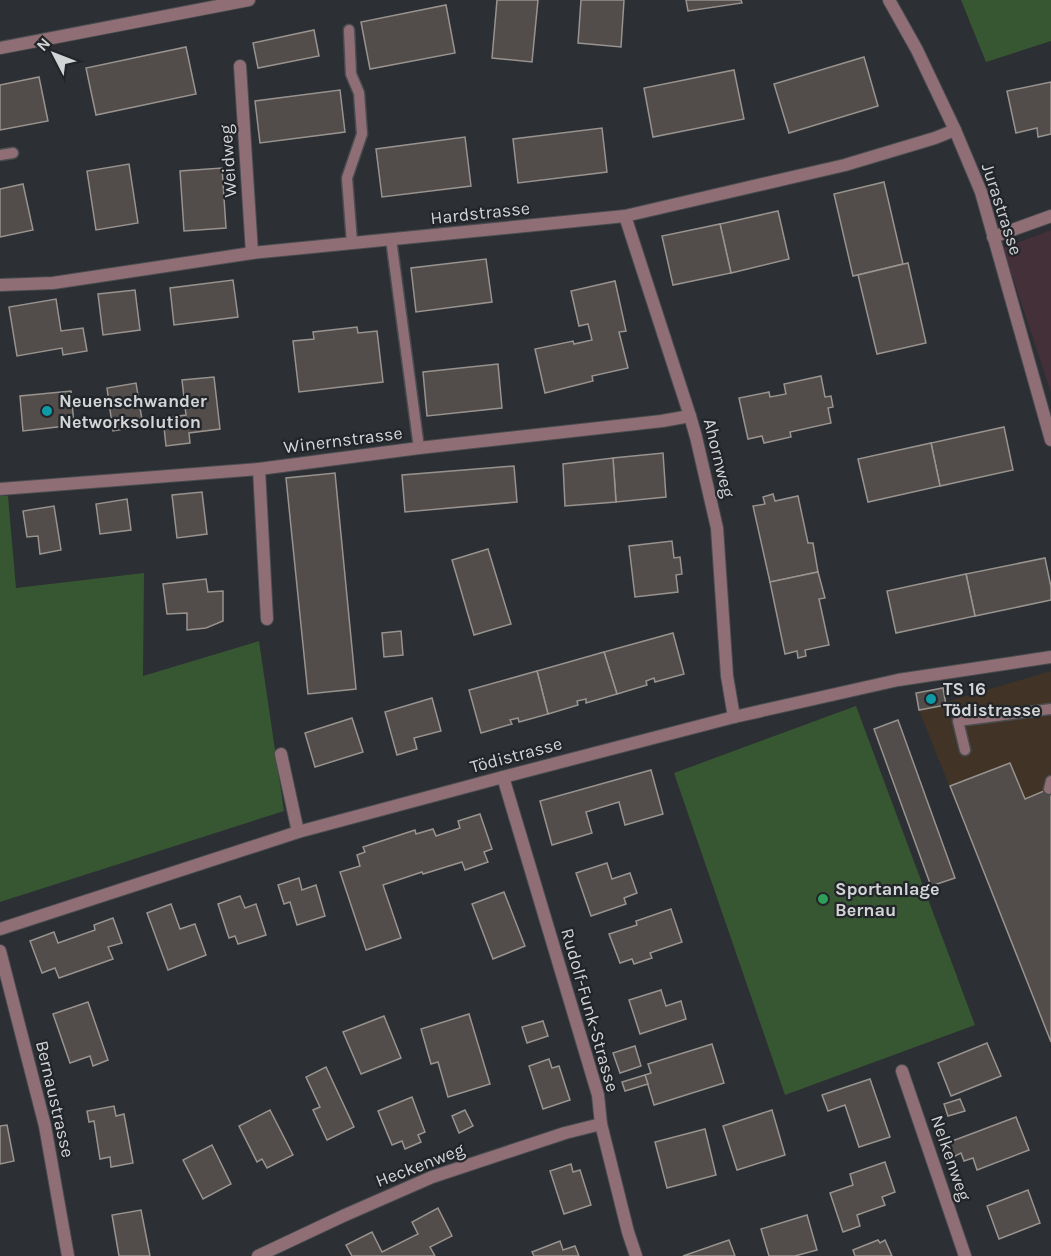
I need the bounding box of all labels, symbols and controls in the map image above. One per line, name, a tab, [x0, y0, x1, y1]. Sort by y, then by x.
north arrow	[24, 24, 84, 84]
text: N	[32, 34, 54, 55]
street label: Weidweg	[214, 124, 242, 198]
street label: Jurastrasse	[977, 160, 1027, 258]
street label: Hardstrasse	[429, 197, 531, 229]
place label: Neuenschwander Networksolution	[59, 390, 207, 433]
marker: Neuenschwander Networksolution	[40, 404, 54, 418]
street label: Ahornweg	[699, 416, 739, 500]
street label: Winernstrasse	[282, 422, 404, 458]
place label: TS 16 Tödistrasse	[943, 678, 1041, 721]
marker: TS 16 Tödistrasse	[924, 692, 938, 706]
street label: Tödistrasse	[468, 732, 564, 778]
place label: Sportanlage Bernau	[835, 878, 940, 921]
marker: Sportanlage Bernau	[816, 892, 830, 906]
street label: Rudolf-Funk-Strasse	[556, 926, 624, 1094]
street label: Bernaustrasse	[31, 1038, 79, 1160]
street label: Nelkenweg	[926, 1112, 976, 1204]
street label: Heckenweg	[373, 1138, 467, 1192]

